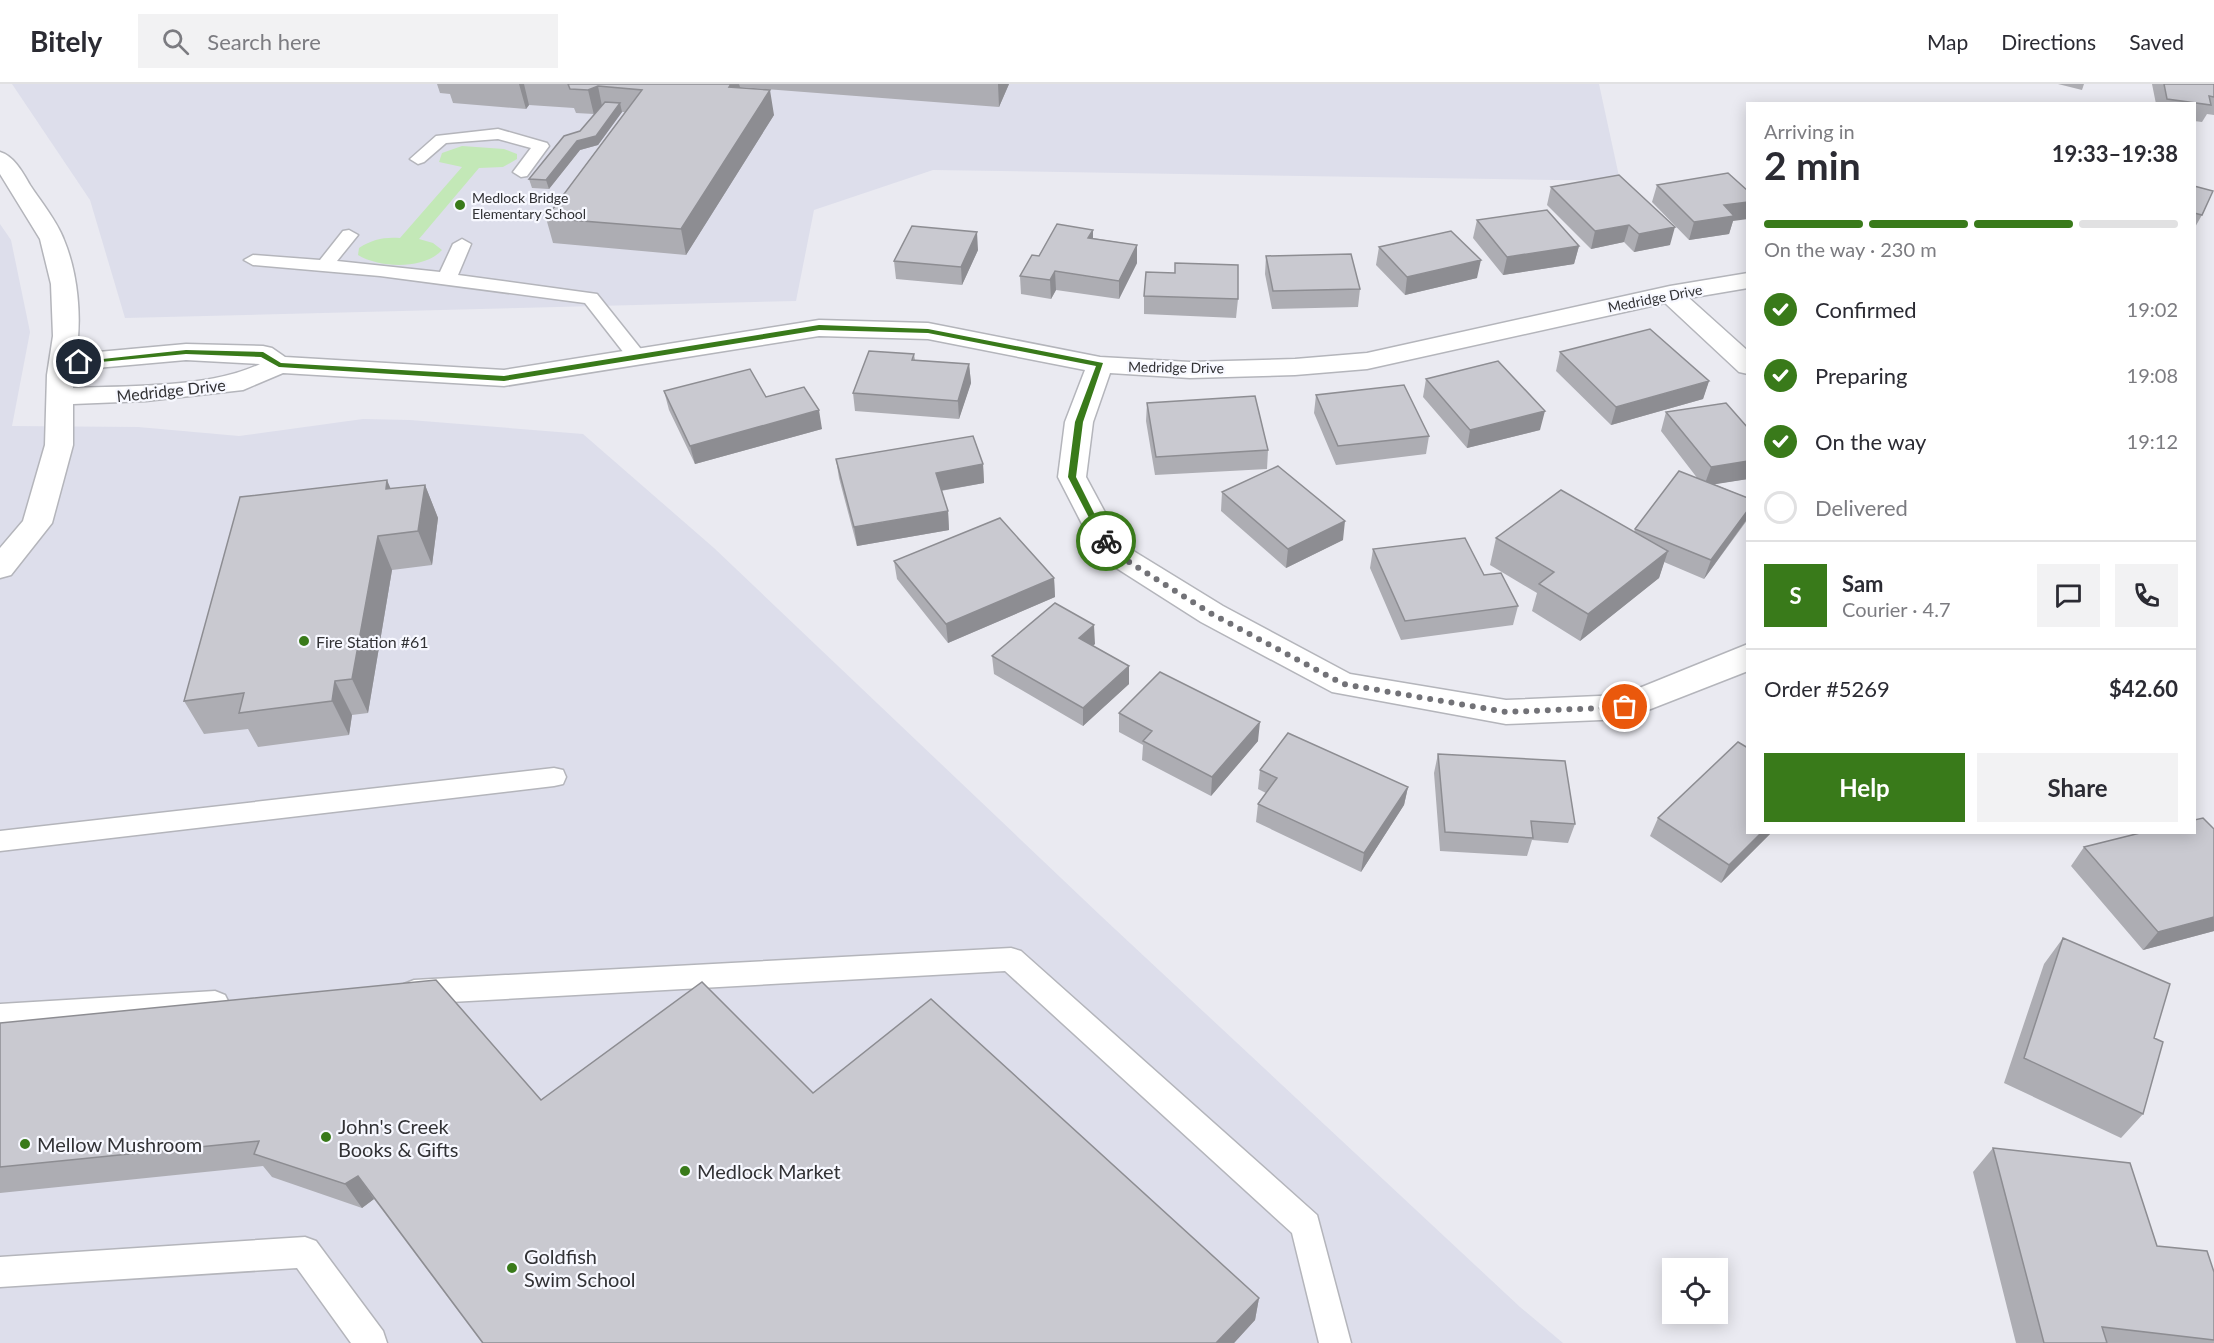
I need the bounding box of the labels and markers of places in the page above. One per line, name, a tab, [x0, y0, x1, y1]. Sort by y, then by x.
place label: Medlock Bridge Elementary School	[472, 189, 586, 222]
marker: Medlock Bridge Elementary School	[453, 198, 467, 212]
pin	[53, 336, 104, 387]
place label: Fire Station #61	[316, 632, 429, 651]
marker: Fire Station #61	[297, 634, 311, 648]
pin	[1599, 681, 1650, 732]
place label: John's Creek Books & Gifts	[338, 1114, 458, 1161]
marker: John's Creek Books & Gifts	[319, 1130, 333, 1144]
place label: Mellow Mushroom	[37, 1132, 202, 1156]
marker: Mellow Mushroom	[18, 1137, 32, 1151]
place label: Medlock Market	[697, 1159, 841, 1183]
marker: Medlock Market	[678, 1164, 692, 1178]
place label: Goldfish Swim School	[524, 1244, 636, 1291]
marker: Goldfish Swim School	[505, 1261, 519, 1275]

